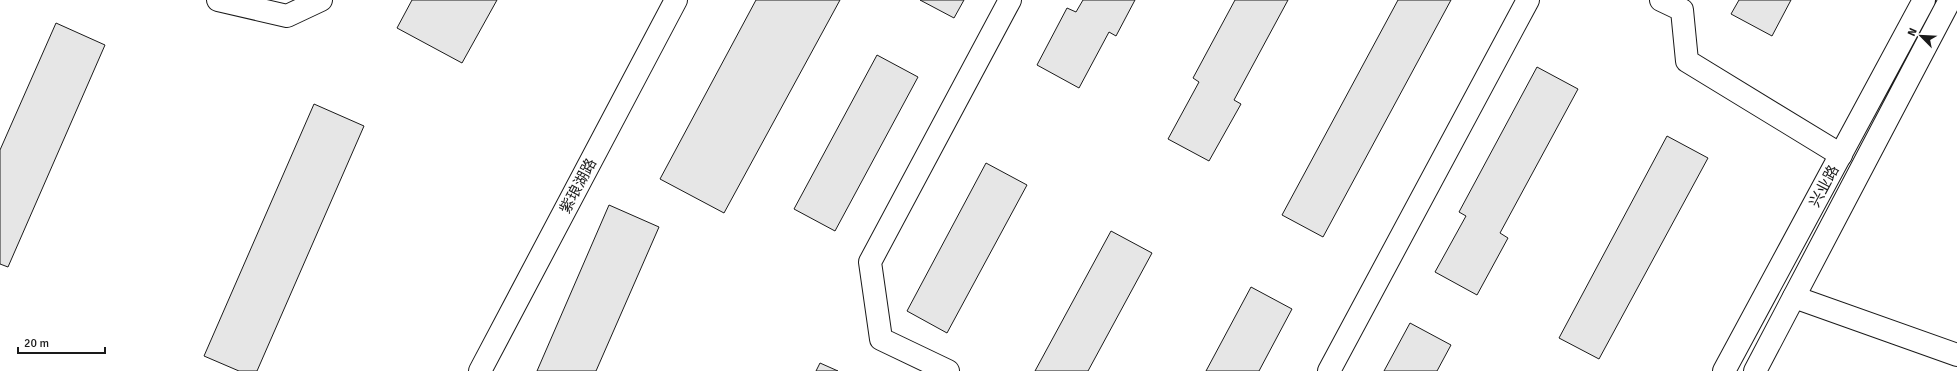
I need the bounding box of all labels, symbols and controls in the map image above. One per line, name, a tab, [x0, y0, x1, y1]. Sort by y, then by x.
north arrow	[1901, 16, 1941, 56]
text: N	[1905, 26, 1920, 38]
street label: 紫琅湖路	[556, 155, 600, 217]
street label: 兴业路	[1805, 162, 1843, 210]
scale bar	[18, 329, 105, 355]
text: 20 m	[24, 336, 49, 351]

